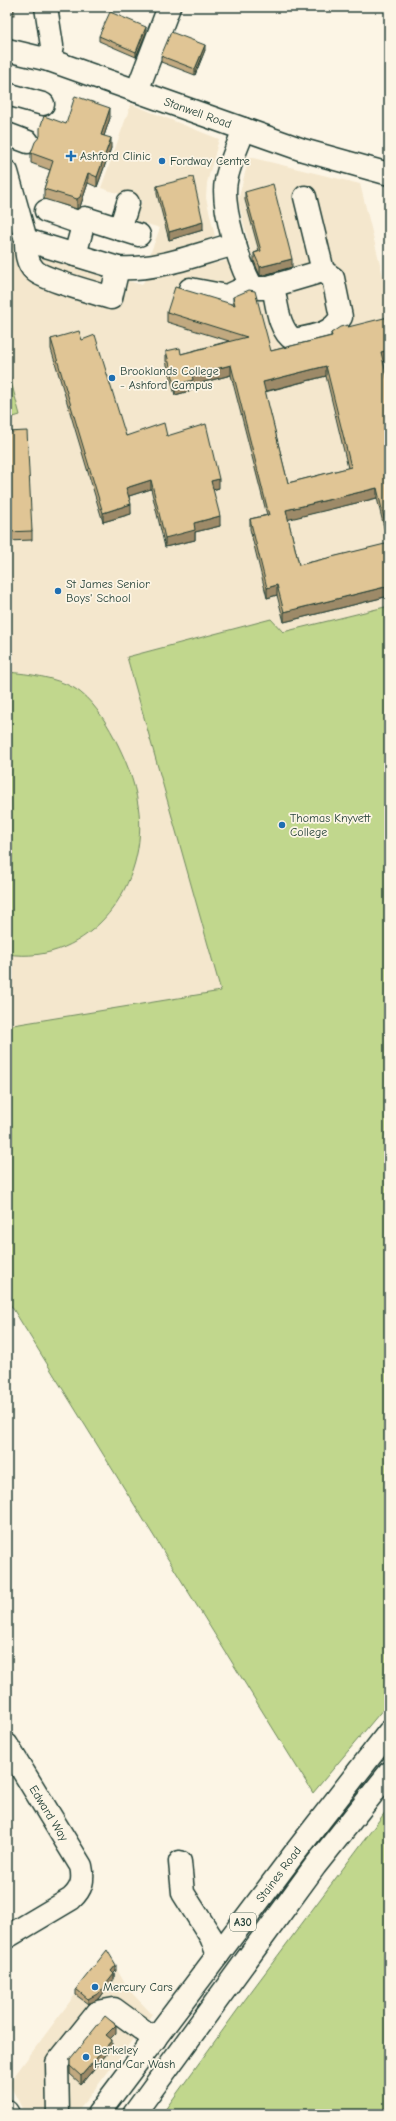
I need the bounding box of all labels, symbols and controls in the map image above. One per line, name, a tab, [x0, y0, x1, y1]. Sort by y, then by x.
street label: Stanwell Road	[162, 94, 233, 131]
place label: Ashford Clinic	[80, 149, 151, 163]
marker: Ashford Clinic	[65, 150, 77, 162]
place label: Fordway Centre	[170, 154, 250, 168]
marker: Fordway Centre	[157, 156, 167, 166]
place label: Brooklands College - Ashford Campus	[120, 364, 219, 392]
marker: Brooklands College - Ashford Campus	[107, 373, 117, 383]
place label: St James Senior Boys' School	[66, 577, 150, 605]
marker: St James Senior Boys' School	[53, 586, 63, 596]
place label: Thomas Knyvett College	[290, 811, 371, 839]
marker: Thomas Knyvett College	[277, 820, 287, 830]
street label: Edward Way	[26, 1783, 71, 1844]
street label: Staines Road	[253, 1844, 304, 1905]
road number: A30	[230, 1913, 256, 1931]
place label: Mercury Cars	[103, 1980, 173, 1994]
marker: Mercury Cars	[90, 1982, 100, 1992]
place label: Berkeley Hand Car Wash	[94, 2043, 175, 2071]
marker: Berkeley Hand Car Wash	[81, 2052, 91, 2062]

